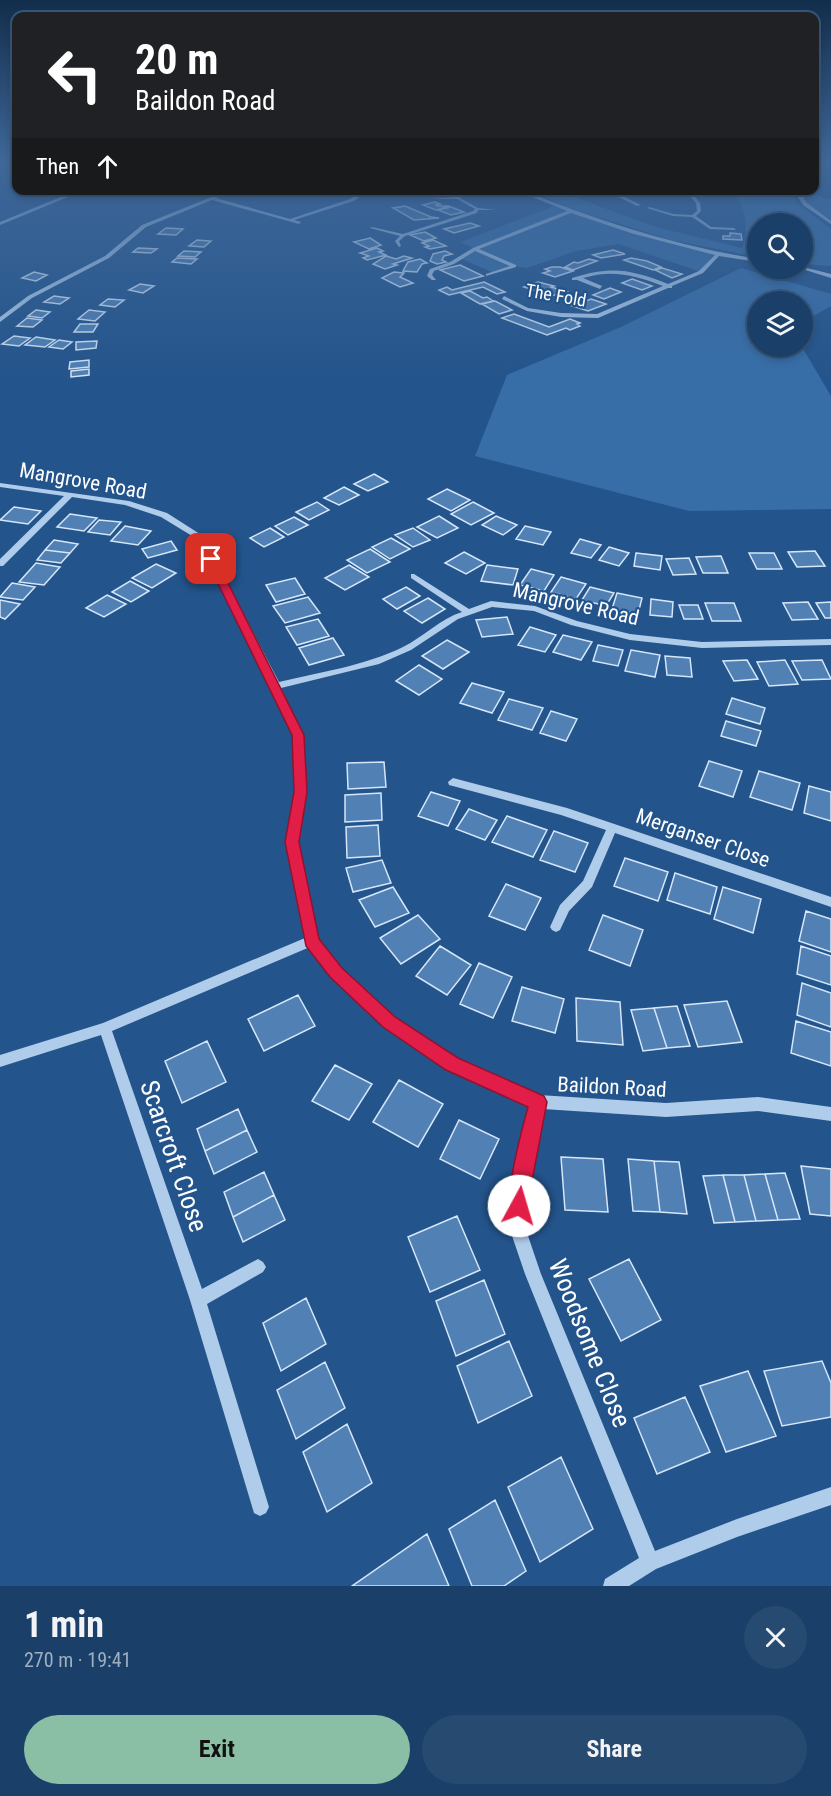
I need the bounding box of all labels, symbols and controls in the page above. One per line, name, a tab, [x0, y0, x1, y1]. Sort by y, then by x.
text: 20 m	[135, 35, 218, 84]
icon: left	[36, 36, 114, 114]
text: Baildon Road	[135, 85, 276, 117]
icon: ahead	[91, 150, 124, 183]
text: Then	[36, 154, 79, 179]
map controls	[747, 213, 813, 357]
button: search	[747, 213, 813, 279]
street label: The Fold	[524, 279, 588, 311]
button: layers	[747, 291, 813, 357]
street label: Mangrove Road	[18, 458, 148, 504]
pin	[185, 533, 236, 584]
icon: arrive	[194, 542, 227, 575]
street label: Mangrove Road	[511, 578, 641, 630]
street label: Merganser Close	[633, 804, 773, 872]
street label: Baildon Road	[557, 1072, 667, 1102]
street label: Scarcroft Close	[134, 1076, 214, 1236]
position arrow	[487, 1174, 551, 1238]
street label: Woodsome Close	[543, 1254, 637, 1432]
text: 1 min	[24, 1604, 104, 1646]
button: close	[744, 1606, 807, 1669]
text: 270 m · 19:41	[24, 1648, 131, 1672]
button: Exit	[24, 1715, 410, 1784]
button: Share	[422, 1715, 807, 1784]

